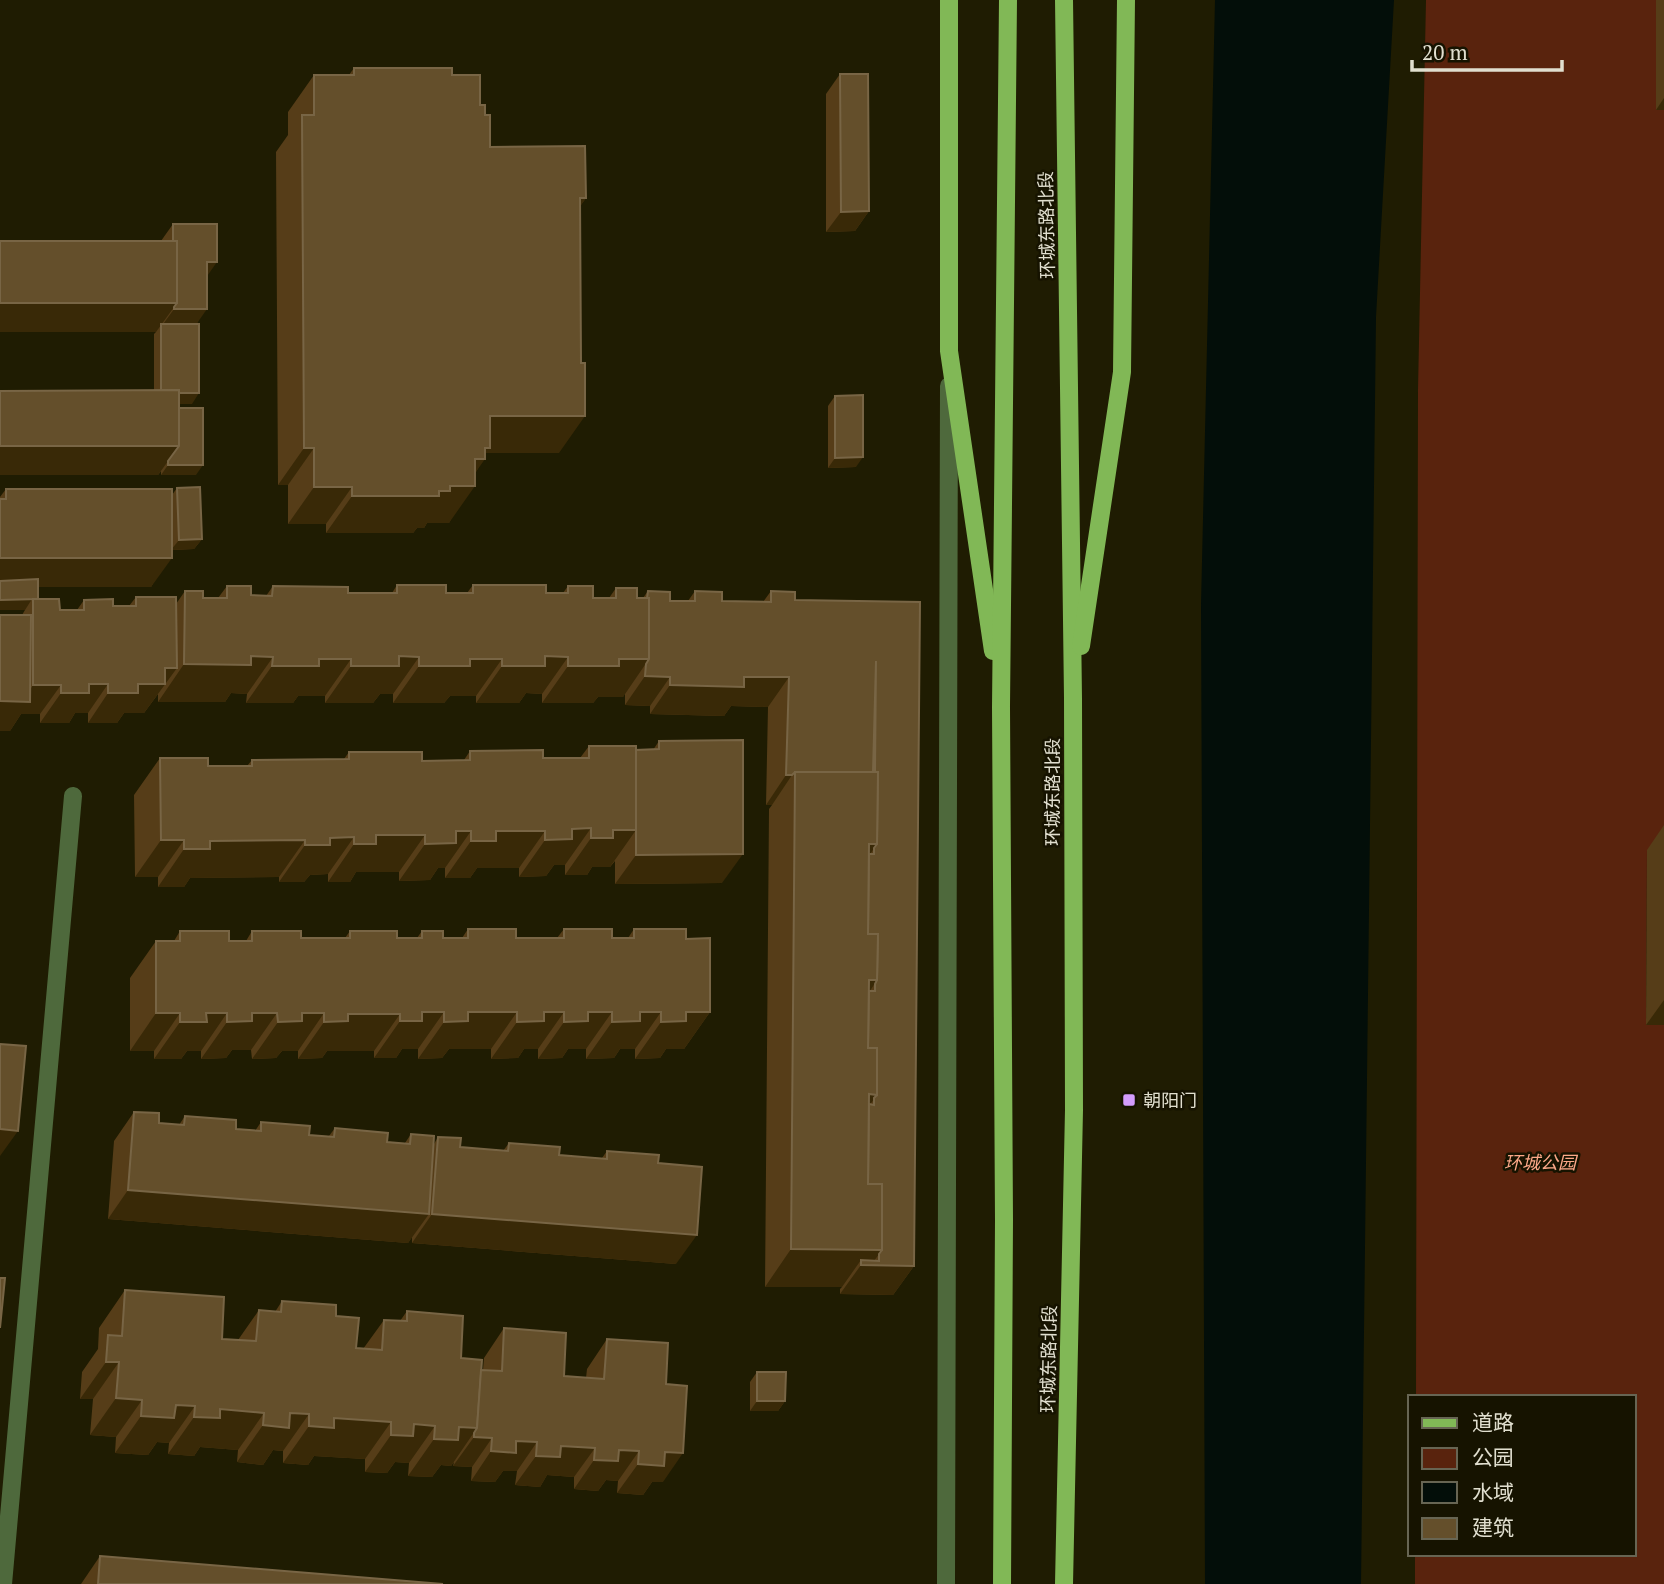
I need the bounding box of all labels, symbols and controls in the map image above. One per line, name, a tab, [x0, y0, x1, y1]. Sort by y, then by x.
scale bar	[1412, 28, 1562, 72]
text: 20 m	[1422, 38, 1468, 66]
street label: 环城东路北段	[1033, 171, 1059, 279]
street label: 环城东路北段	[1040, 738, 1064, 846]
place label: 朝阳门	[1143, 1088, 1197, 1112]
marker: 朝阳门	[1121, 1092, 1137, 1108]
park label: 环城公园	[1504, 1150, 1579, 1174]
street label: 环城东路北段	[1035, 1305, 1061, 1413]
legend	[1408, 1395, 1636, 1556]
text: 道路	[1472, 1408, 1514, 1436]
text: 公园	[1472, 1443, 1514, 1471]
text: 水域	[1472, 1478, 1514, 1506]
text: 建筑	[1472, 1513, 1514, 1541]

